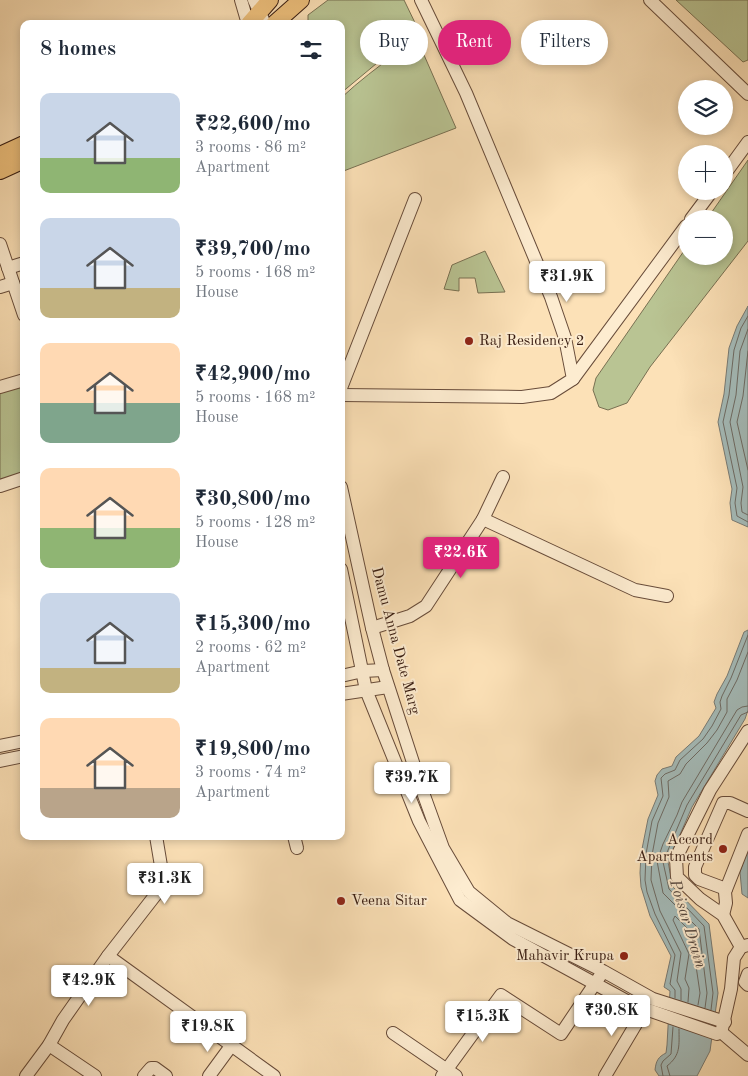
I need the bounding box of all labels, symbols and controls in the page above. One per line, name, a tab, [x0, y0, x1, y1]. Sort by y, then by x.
chip: Buy	[360, 20, 428, 65]
chip: Rent	[438, 20, 511, 65]
chip: Filters	[521, 20, 608, 65]
icon: filters	[297, 36, 325, 64]
text: 8 homes	[40, 39, 116, 60]
map controls	[678, 80, 733, 265]
button: layers	[678, 80, 733, 135]
icon: home	[80, 113, 140, 173]
text: ₹22,600/mo	[195, 114, 311, 135]
text: 3 rooms · 86 m²	[195, 140, 306, 156]
button: +	[678, 145, 733, 200]
text: Apartment	[195, 160, 270, 176]
button: −	[678, 210, 733, 265]
icon: home	[80, 238, 140, 298]
text: ₹39,700/mo	[195, 239, 311, 260]
pin: ₹31.9K	[526, 260, 608, 303]
text: 5 rooms · 168 m²	[195, 265, 315, 281]
text: ₹31.9K	[540, 269, 594, 285]
text: House	[195, 285, 238, 301]
place label: Raj Residency 2	[479, 334, 585, 349]
marker: Raj Residency 2	[463, 335, 475, 347]
icon: home	[80, 363, 140, 423]
text: ₹42,900/mo	[195, 364, 311, 385]
text: 5 rooms · 168 m²	[195, 390, 315, 406]
text: House	[195, 410, 238, 426]
icon: home	[80, 488, 140, 548]
text: ₹30,800/mo	[195, 489, 311, 510]
text: 5 rooms · 128 m²	[195, 515, 315, 531]
text: House	[195, 535, 238, 551]
pin: ₹22.6K	[420, 536, 502, 579]
text: ₹22.6K	[434, 545, 488, 561]
street label: Damu Anna Date Marg	[368, 566, 422, 716]
icon: home	[80, 613, 140, 673]
text: ₹15,300/mo	[195, 614, 311, 635]
text: 2 rooms · 62 m²	[195, 640, 306, 656]
text: Apartment	[195, 660, 270, 676]
icon: home	[80, 738, 140, 798]
text: ₹19,800/mo	[195, 739, 311, 760]
pin: ₹39.7K	[371, 762, 453, 804]
text: 3 rooms · 74 m²	[195, 765, 306, 781]
text: ₹39.7K	[385, 770, 439, 786]
text: Apartment	[195, 785, 270, 801]
place label: Accord Apartments	[636, 833, 713, 865]
marker: Accord Apartments	[717, 843, 729, 855]
pin: ₹31.3K	[124, 862, 206, 905]
text: ₹31.3K	[138, 871, 192, 887]
water label: Poisar Drain	[666, 877, 708, 970]
place label: Veena Sitar	[351, 894, 427, 909]
marker: Veena Sitar	[335, 895, 347, 907]
place label: Mahavir Krupa	[516, 949, 615, 964]
marker: Mahavir Krupa	[618, 950, 630, 962]
pin: ₹42.9K	[48, 964, 130, 1007]
text: ₹42.9K	[62, 973, 116, 989]
pin: ₹30.8K	[571, 994, 653, 1037]
pin: ₹15.3K	[442, 1000, 524, 1043]
text: ₹30.8K	[585, 1003, 639, 1019]
text: ₹15.3K	[456, 1009, 510, 1025]
pin: ₹19.8K	[167, 1010, 249, 1053]
text: ₹19.8K	[181, 1019, 235, 1035]

